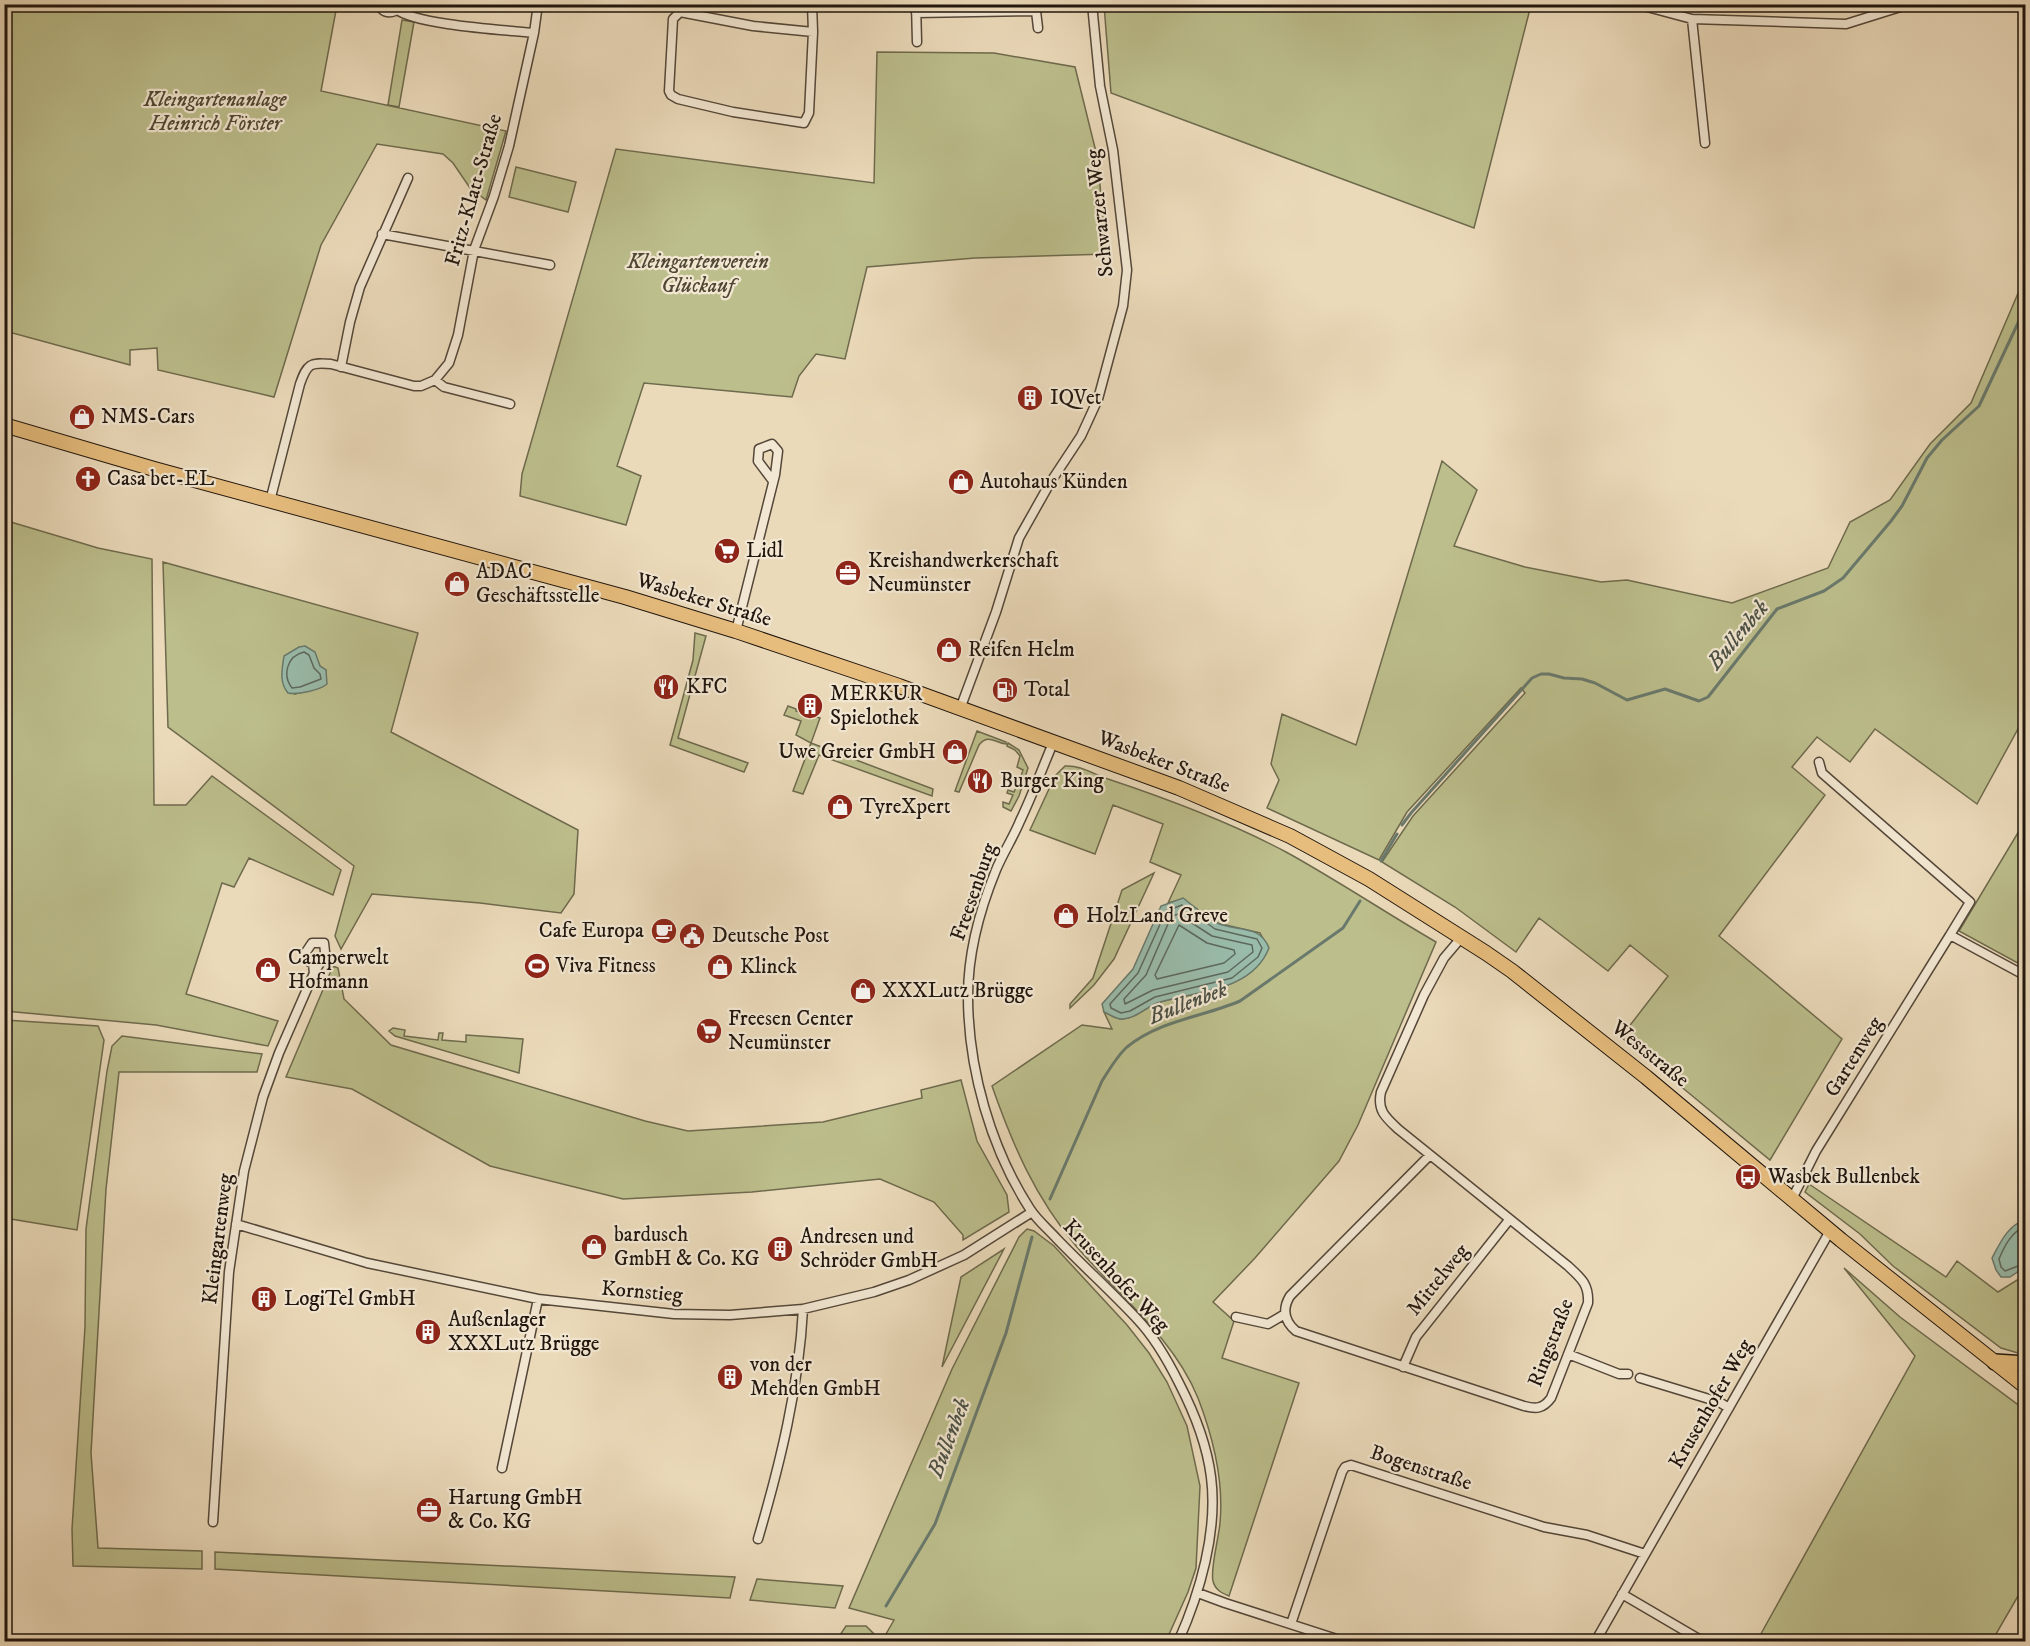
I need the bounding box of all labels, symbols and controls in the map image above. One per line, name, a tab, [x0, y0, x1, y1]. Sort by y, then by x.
park label: Kleingartenanlage Heinrich Förster	[143, 87, 287, 137]
street label: Fritz-Klatt-Straße	[440, 111, 508, 269]
street label: Schwarzer Weg	[1080, 147, 1120, 278]
park label: Kleingartenverein Glückauf	[626, 249, 769, 299]
building icon: IQVet	[1015, 383, 1045, 413]
place label: IQVet	[1050, 385, 1102, 411]
shop icon: NMS-Cars	[67, 402, 97, 432]
place label: NMS-Cars	[101, 404, 195, 430]
church icon: Casa bet-EL	[73, 464, 103, 494]
place label: Casa bet-EL	[107, 466, 214, 492]
shop icon: Autohaus Künden	[946, 467, 976, 497]
place label: Autohaus Künden	[980, 469, 1128, 495]
supermarket icon: Lidl	[712, 536, 742, 566]
place label: Lidl	[746, 538, 784, 564]
place label: Kreishandwerkerschaft Neumünster	[868, 548, 1059, 598]
office icon: Kreishandwerkerschaft Neumünster	[833, 558, 863, 588]
place label: ADAC Geschäftsstelle	[476, 559, 600, 609]
street label: Wasbeker Straße	[633, 567, 775, 633]
shop icon: ADAC Geschäftsstelle	[442, 569, 472, 599]
water label: Bullenbek	[1701, 594, 1775, 676]
shop icon: Reifen Helm	[934, 635, 964, 665]
place label: Reifen Helm	[968, 637, 1075, 663]
restaurant icon: KFC	[651, 672, 681, 702]
place label: KFC	[686, 674, 728, 700]
fuel station icon: Total	[990, 675, 1020, 705]
place label: Total	[1024, 677, 1071, 703]
place label: MERKUR Spielothek	[830, 681, 923, 731]
building icon: MERKUR Spielothek	[795, 691, 825, 721]
street label: Wasbeker Straße	[1093, 725, 1234, 799]
shop icon: Uwe Greier GmbH	[940, 737, 970, 767]
place label: Uwe Greier GmbH	[778, 739, 936, 765]
restaurant icon: Burger King	[965, 766, 995, 796]
place label: Burger King	[1000, 768, 1105, 794]
shop icon: TyreXpert	[825, 792, 855, 822]
place label: TyreXpert	[860, 794, 951, 820]
street label: Freesenburg	[945, 839, 1003, 944]
shop icon: HolzLand Greve	[1051, 901, 1081, 931]
place label: HolzLand Greve	[1086, 903, 1228, 929]
cafe icon: Cafe Europa	[649, 916, 679, 946]
place label: Cafe Europa	[539, 918, 644, 944]
public building icon: Deutsche Post	[677, 921, 707, 951]
place label: Deutsche Post	[712, 923, 829, 949]
place label: Camperwelt Hofmann	[288, 945, 389, 995]
sports icon: Viva Fitness	[522, 951, 552, 981]
shop icon: Klinck	[705, 952, 735, 982]
place label: Viva Fitness	[555, 953, 656, 979]
place label: Klinck	[740, 954, 797, 980]
shop icon: Camperwelt Hofmann	[253, 955, 283, 985]
water label: Bullenbek	[1144, 975, 1232, 1031]
shop icon: XXXLutz Brügge	[848, 976, 878, 1006]
place label: XXXLutz Brügge	[882, 978, 1034, 1004]
place label: Freesen Center Neumünster	[728, 1006, 853, 1056]
street label: Gartenweg	[1819, 1011, 1889, 1102]
street label: Weststraße	[1605, 1014, 1694, 1093]
supermarket icon: Freesen Center Neumünster	[694, 1016, 724, 1046]
bus stop icon: Wasbek Bullenbek	[1733, 1162, 1763, 1192]
place label: Wasbek Bullenbek	[1767, 1164, 1921, 1190]
street label: Kleingartenweg	[197, 1171, 239, 1306]
street label: Krusenhofer Weg	[1057, 1214, 1176, 1339]
place label: bardusch GmbH & Co. KG	[614, 1222, 760, 1272]
place label: Andresen und Schröder GmbH	[800, 1224, 938, 1274]
shop icon: bardusch GmbH & Co. KG	[579, 1232, 609, 1262]
building icon: Andresen und Schröder GmbH	[765, 1234, 795, 1264]
street label: Mittelweg	[1401, 1238, 1475, 1321]
street label: Kornstieg	[600, 1275, 685, 1309]
building icon: LogiTel GmbH	[249, 1284, 279, 1314]
place label: LogiTel GmbH	[284, 1286, 416, 1312]
street label: Ringstraße	[1522, 1295, 1580, 1391]
place label: Außenlager XXXLutz Brügge	[448, 1307, 600, 1357]
building icon: Außenlager XXXLutz Brügge	[413, 1317, 443, 1347]
street label: Krusenhofer Weg	[1663, 1334, 1759, 1473]
place label: von der Mehden GmbH	[749, 1352, 881, 1402]
building icon: von der Mehden GmbH	[715, 1362, 745, 1392]
water label: Bullenbek	[921, 1394, 977, 1482]
street label: Bogenstraße	[1367, 1439, 1475, 1497]
place label: Hartung GmbH & Co. KG	[448, 1485, 583, 1535]
office icon: Hartung GmbH & Co. KG	[414, 1495, 444, 1525]

